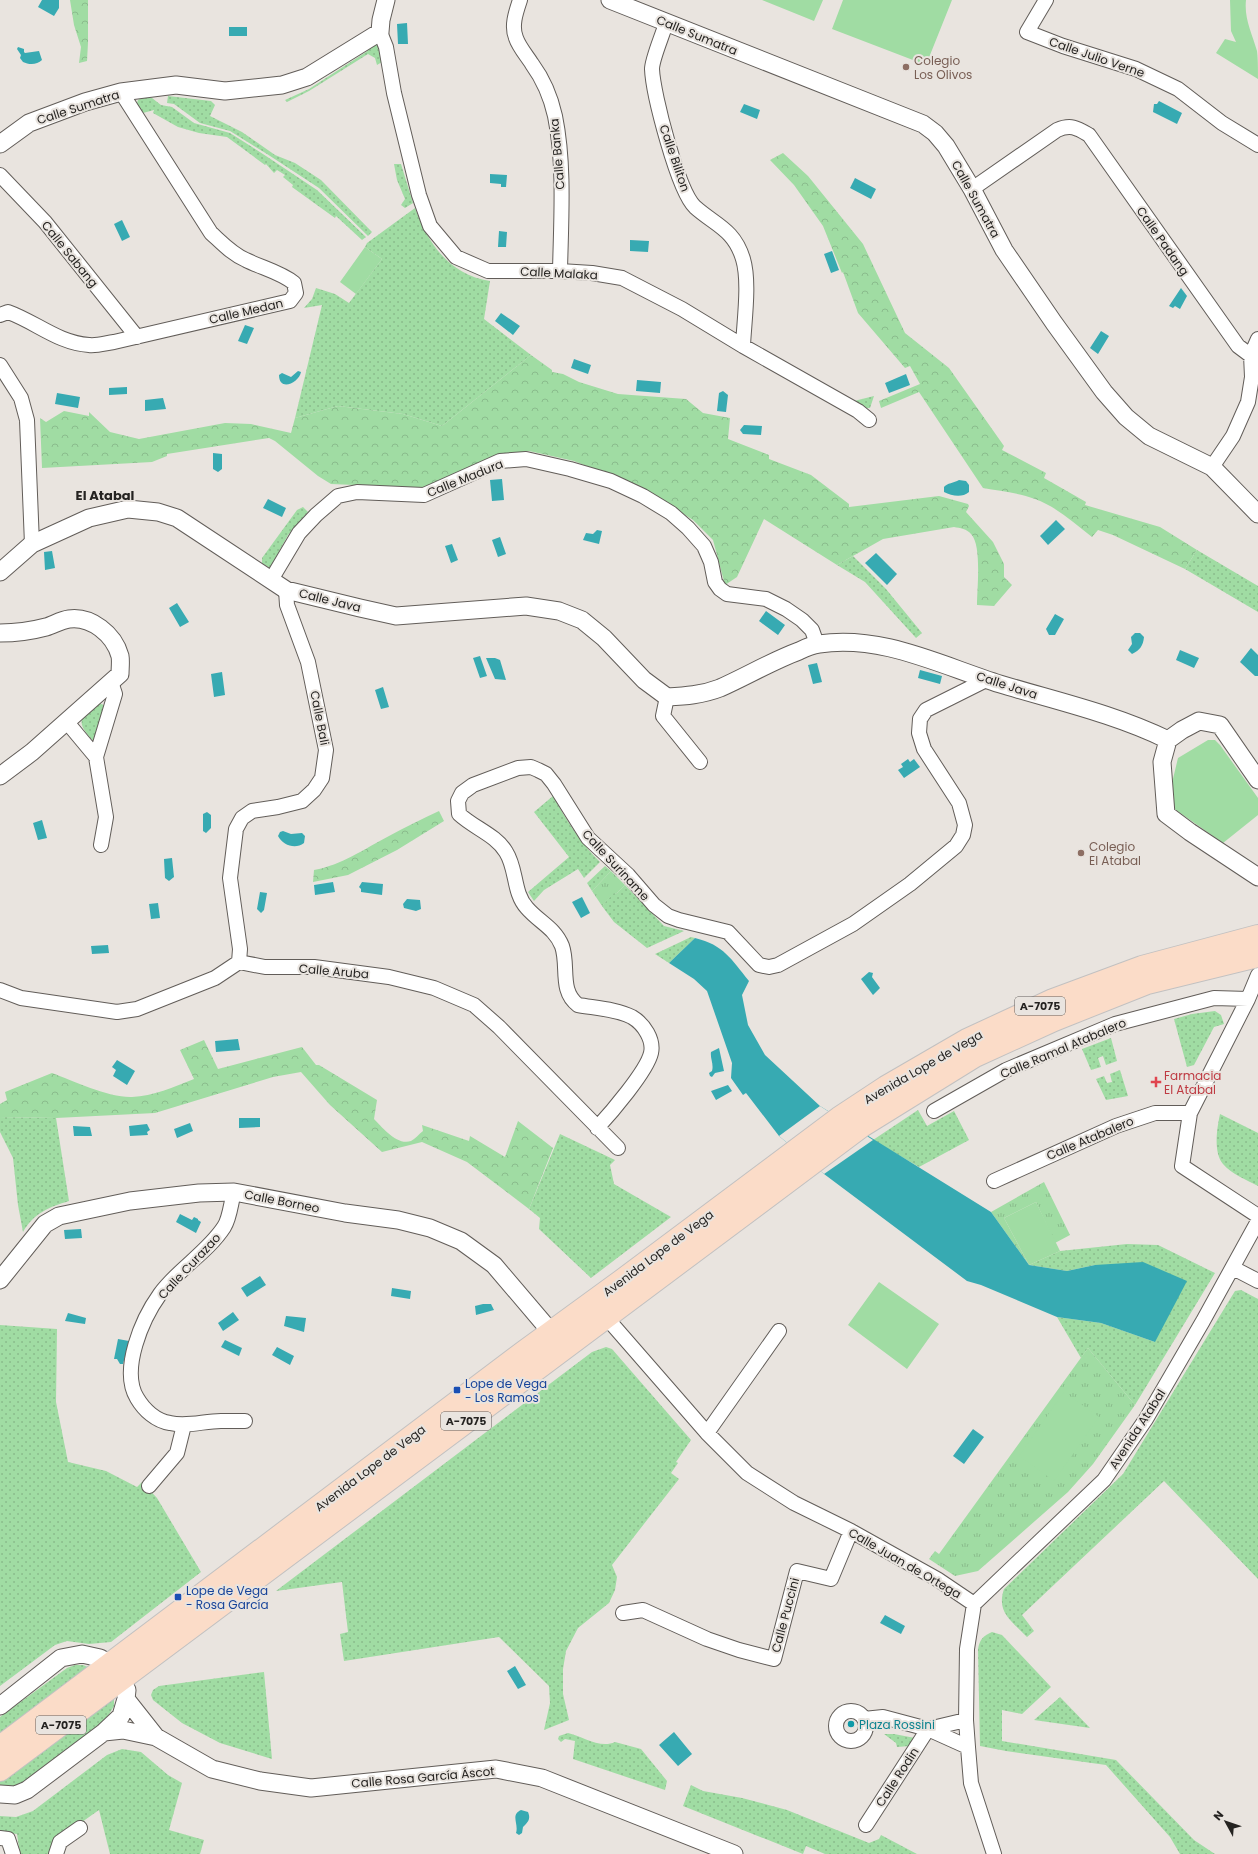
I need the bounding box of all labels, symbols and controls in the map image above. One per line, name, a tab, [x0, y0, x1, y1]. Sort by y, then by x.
street label: Calle Sumatra	[654, 11, 740, 59]
street label: Calle Julio Verne	[1047, 33, 1147, 81]
place label: Colegio Los Olivos	[914, 52, 972, 83]
marker: Colegio Los Olivos	[901, 62, 911, 72]
street label: Calle Sumatra	[34, 86, 122, 128]
street label: Calle Banka	[545, 118, 569, 190]
street label: Calle Biliton	[656, 122, 694, 194]
street label: Calle Sumatra	[948, 157, 1004, 241]
street label: Calle Padang	[1133, 203, 1193, 279]
street label: Calle Sabang	[38, 217, 102, 291]
street label: Calle Malaka	[520, 262, 598, 284]
street label: Calle Medan	[207, 294, 285, 328]
street label: Calle Madura	[424, 455, 506, 501]
district label: El Atabal	[76, 486, 135, 505]
street label: Calle Java	[297, 584, 363, 616]
street label: Calle Java	[974, 667, 1040, 703]
street label: Calle Bali	[306, 689, 334, 747]
street label: Calle Suriname	[579, 826, 653, 904]
place label: Colegio El Atabal	[1089, 838, 1141, 869]
marker: Colegio El Atabal	[1076, 848, 1086, 858]
street label: Calle Aruba	[298, 959, 370, 983]
road number: A-7075	[1015, 997, 1065, 1015]
street label: Calle Ramal Atabalero	[997, 1014, 1129, 1082]
street label: Avenida Lope de Vega	[861, 1026, 985, 1108]
place label: Farmacia El Atabal	[1164, 1067, 1221, 1098]
marker: Farmacia El Atabal	[1151, 1077, 1161, 1087]
street label: Calle Atabalero	[1044, 1112, 1137, 1164]
street label: Calle Borneo	[243, 1185, 321, 1217]
street label: Avenida Lope de Vega	[599, 1206, 717, 1300]
street label: Calle Curazao	[154, 1229, 224, 1303]
place label: Lope de Vega - Los Ramos	[465, 1375, 547, 1406]
marker: Lope de Vega - Los Ramos	[452, 1385, 462, 1395]
street label: Avenida Atabal	[1105, 1386, 1169, 1472]
road number: A-7075	[441, 1412, 491, 1430]
street label: Avenida Lope de Vega	[311, 1421, 429, 1515]
street label: Calle Juan de Ortega	[845, 1524, 965, 1602]
street label: Calle Puccini	[767, 1576, 803, 1654]
place label: Lope de Vega - Rosa García	[186, 1582, 269, 1613]
marker: Lope de Vega - Rosa García	[173, 1592, 183, 1602]
road number: A-7075	[36, 1716, 86, 1734]
place label: Plaza Rossini	[859, 1716, 935, 1733]
marker: Plaza Rossini	[846, 1719, 856, 1729]
street label: Calle Rodin	[871, 1744, 923, 1810]
street label: Calle Rosa García Áscot	[351, 1762, 495, 1792]
north arrow	[1206, 1802, 1246, 1842]
text: N	[1210, 1807, 1227, 1824]

